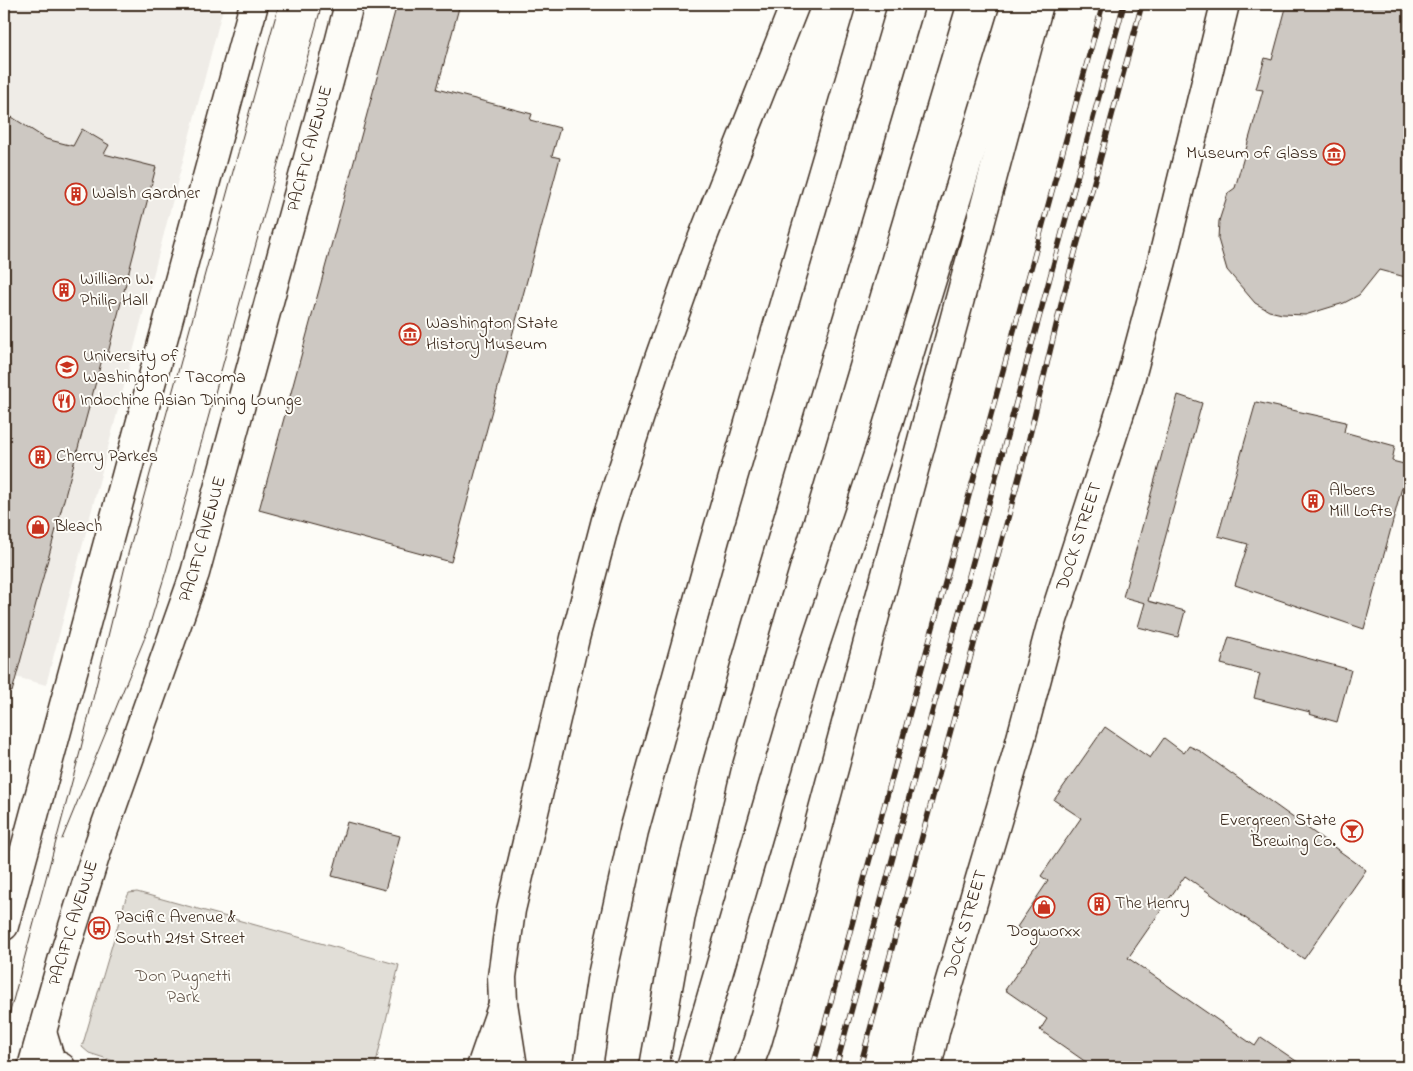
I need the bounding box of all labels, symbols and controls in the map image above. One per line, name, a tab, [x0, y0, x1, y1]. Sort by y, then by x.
street label: PACIFIC AVENUE	[281, 83, 340, 215]
place label: Museum of Glass	[1186, 141, 1318, 167]
museum icon: Museum of Glass	[1322, 142, 1346, 166]
place label: Walsh Gardner	[92, 181, 201, 207]
building icon: Walsh Gardner	[64, 182, 88, 206]
place label: William W. Philip Hall	[80, 267, 154, 314]
building icon: William W. Philip Hall	[52, 278, 76, 302]
place label: Washington State History Museum	[426, 311, 559, 358]
museum icon: Washington State History Museum	[398, 322, 422, 346]
place label: University of Washington - Tacoma	[83, 344, 246, 392]
school or university icon: University of Washington - Tacoma	[55, 355, 79, 379]
place label: Indochine Asian Dining Lounge	[80, 388, 303, 415]
restaurant icon: Indochine Asian Dining Lounge	[52, 389, 76, 413]
place label: Cherry Parkes	[56, 444, 158, 470]
building icon: Cherry Parkes	[28, 445, 52, 469]
street label: PACIFIC AVENUE	[173, 473, 234, 606]
place label: Albers Mill Lofts	[1329, 478, 1393, 525]
street label: DOCK STREET	[1050, 479, 1110, 595]
building icon: Albers Mill Lofts	[1301, 489, 1325, 513]
place label: Bleach	[53, 514, 102, 540]
shop icon: Bleach	[26, 515, 50, 539]
place label: Evergreen State Brewing Co.	[1219, 808, 1337, 856]
bar icon: Evergreen State Brewing Co.	[1340, 819, 1364, 843]
street label: PACIFIC AVENUE	[43, 857, 106, 989]
street label: DOCK STREET	[938, 867, 995, 983]
place label: The Henry	[1115, 891, 1189, 917]
building icon: The Henry	[1087, 892, 1111, 916]
shop icon: Dogworxx	[1032, 895, 1056, 919]
place label: Pacific Avenue & South 21st Street	[115, 905, 245, 952]
bus stop icon: Pacific Avenue & South 21st Street	[87, 916, 111, 940]
place label: Dogworxx	[1006, 919, 1081, 946]
park label: Don Pugnetti Park	[134, 964, 231, 1011]

